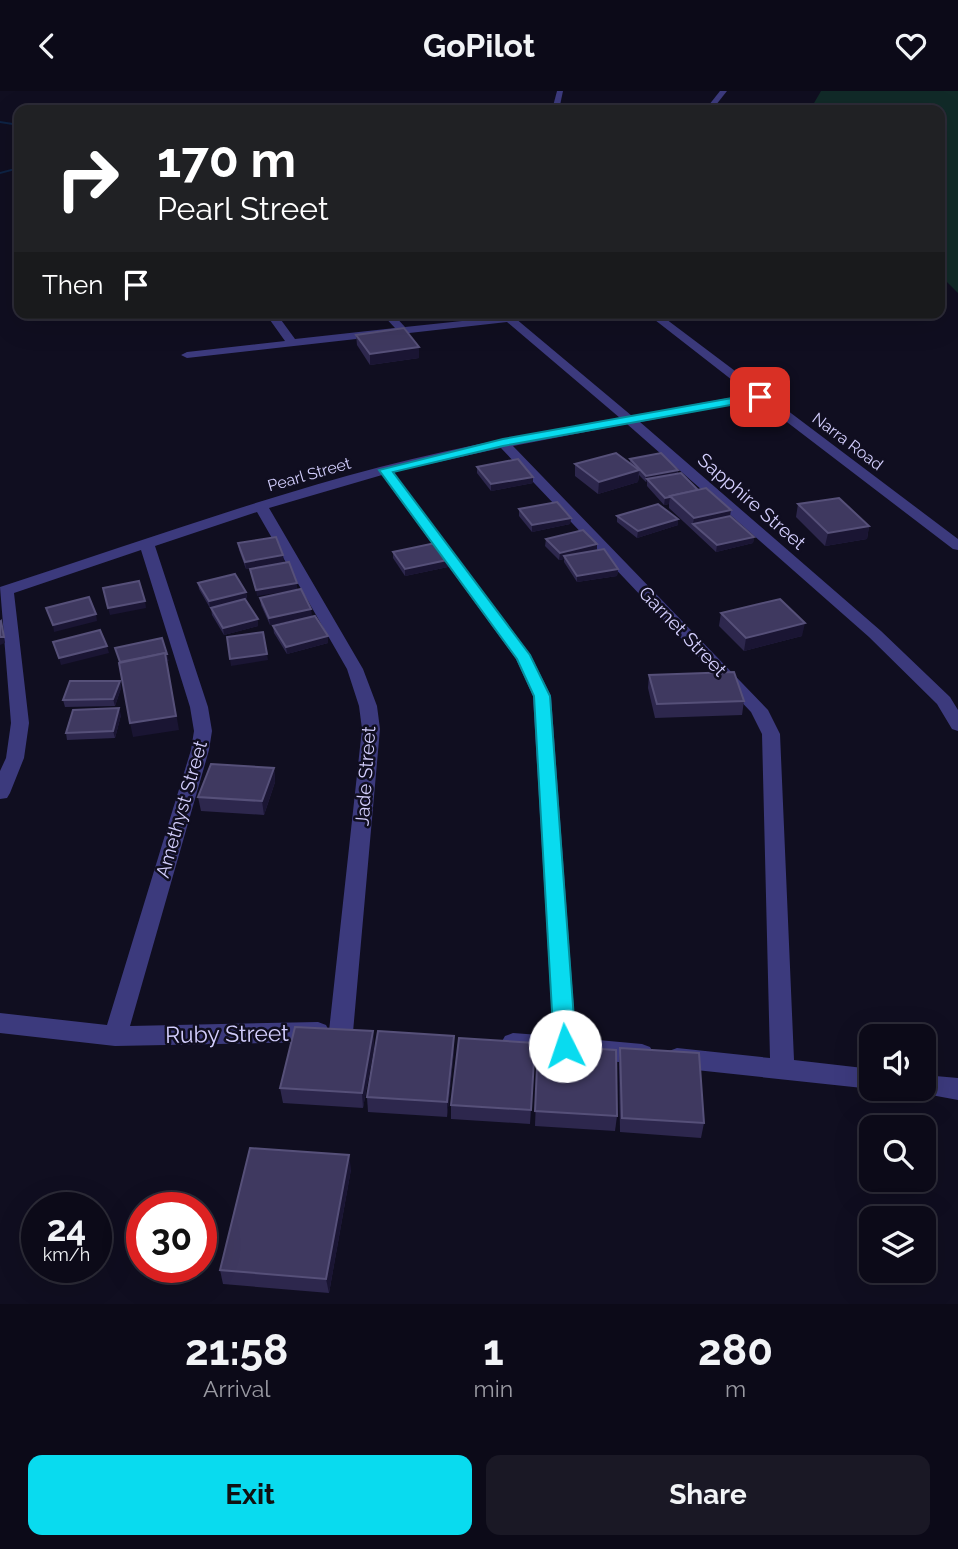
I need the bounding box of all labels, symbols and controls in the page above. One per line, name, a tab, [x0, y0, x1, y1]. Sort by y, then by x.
icon: back	[28, 27, 66, 65]
text: GoPilot	[423, 27, 535, 64]
icon: heart	[892, 27, 930, 65]
text: 170 m	[157, 131, 296, 188]
icon: right	[42, 133, 133, 224]
text: Pearl Street	[157, 190, 329, 227]
icon: arrive	[117, 266, 155, 304]
text: Then	[42, 270, 103, 300]
pin	[730, 367, 790, 427]
icon: arrive	[741, 378, 779, 416]
street label: Narra Road	[809, 409, 887, 474]
street label: Sapphire Street	[694, 448, 811, 554]
street label: Pearl Street	[265, 453, 354, 495]
street label: Garnet Street	[635, 581, 732, 681]
street label: Jade Street	[351, 725, 379, 827]
street label: Amethyst Street	[151, 737, 211, 880]
position arrow	[528, 1009, 602, 1083]
street label: Ruby Street	[165, 1019, 289, 1048]
map controls	[859, 1024, 936, 1283]
button: sound	[859, 1024, 936, 1101]
button: search	[859, 1115, 936, 1192]
speed limit sign: 30	[126, 1192, 217, 1283]
button: layers	[859, 1206, 936, 1283]
text: 24	[47, 1208, 86, 1249]
text: km/h	[43, 1244, 90, 1265]
text: 21:58	[185, 1326, 288, 1375]
text: 1	[483, 1326, 504, 1375]
text: 280	[698, 1326, 773, 1375]
text: Arrival	[203, 1375, 270, 1402]
text: min	[474, 1375, 513, 1402]
text: m	[725, 1375, 746, 1402]
button: Exit	[28, 1455, 472, 1535]
button: Share	[486, 1455, 930, 1535]

